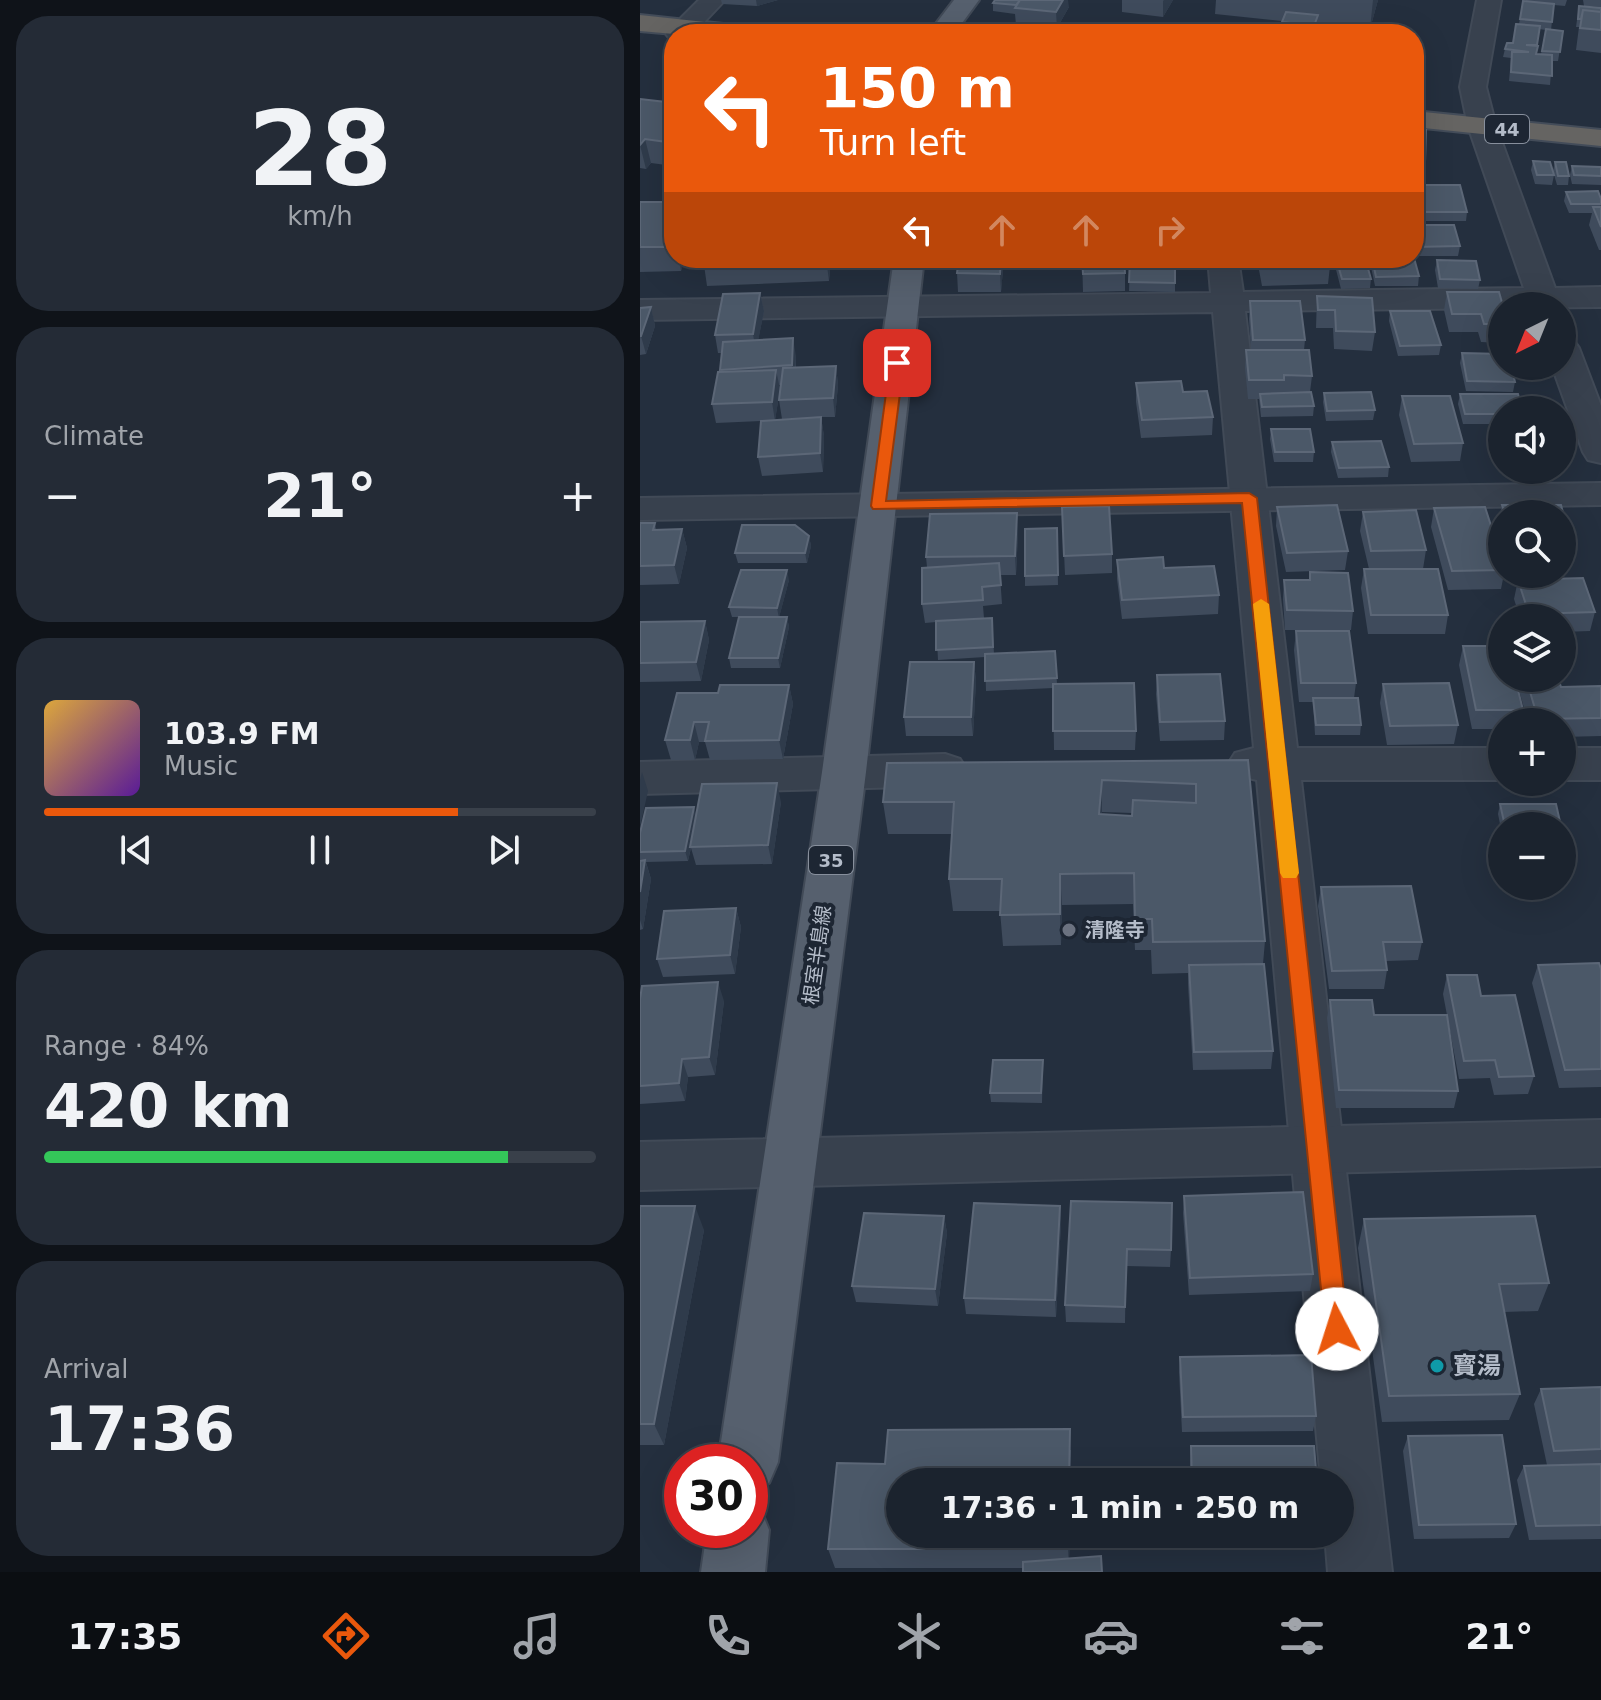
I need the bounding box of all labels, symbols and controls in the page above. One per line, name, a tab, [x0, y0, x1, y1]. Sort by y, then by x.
text: 150 m	[820, 55, 1015, 120]
icon: left	[688, 56, 792, 160]
text: 28	[248, 88, 392, 210]
road number: 44	[1485, 115, 1529, 143]
text: Turn left	[820, 122, 966, 163]
text: km/h	[287, 201, 353, 231]
icon: left	[896, 208, 940, 252]
icon: ahead	[980, 208, 1024, 252]
icon: ahead	[1064, 208, 1108, 252]
icon: right	[1148, 208, 1192, 252]
north arrow	[1488, 292, 1576, 380]
map controls	[1488, 292, 1576, 900]
pin	[863, 329, 931, 397]
icon: arrive	[875, 341, 919, 385]
button: sound	[1488, 396, 1576, 484]
text: Climate	[44, 421, 144, 451]
text: 21°	[263, 461, 377, 531]
text: −	[44, 470, 81, 521]
text: +	[559, 470, 596, 521]
button: search	[1488, 500, 1576, 588]
button: layers	[1488, 604, 1576, 692]
button: +	[1488, 708, 1576, 796]
text: 103.9 FM	[164, 716, 320, 751]
text: Music	[164, 751, 238, 781]
button: −	[1488, 812, 1576, 900]
icon: previous	[114, 828, 158, 872]
icon: pause	[298, 828, 342, 872]
icon: next	[482, 828, 526, 872]
road number: 35	[809, 846, 853, 874]
street label: 根室半島線	[798, 904, 836, 1006]
place label: 清隆寺	[1085, 918, 1145, 942]
marker: 清隆寺	[1060, 921, 1078, 939]
text: Range · 84%	[44, 1031, 209, 1061]
text: 420 km	[44, 1071, 293, 1141]
position arrow	[1295, 1287, 1379, 1371]
place label: 寳湯	[1453, 1352, 1501, 1380]
text: Arrival	[44, 1354, 128, 1384]
marker: 寳湯	[1428, 1357, 1446, 1375]
text: 17:36	[44, 1394, 235, 1464]
speed limit sign: 30	[664, 1444, 768, 1548]
text: 17:36 · 1 min · 250 m	[941, 1490, 1299, 1525]
icon: directions	[318, 1608, 374, 1664]
icon: music	[509, 1608, 565, 1664]
icon: phone	[700, 1608, 756, 1664]
icon: climate	[891, 1608, 947, 1664]
icon: car	[1083, 1608, 1139, 1664]
icon: filters	[1274, 1608, 1330, 1664]
text: 17:35	[68, 1616, 182, 1657]
text: 21°	[1465, 1616, 1533, 1657]

